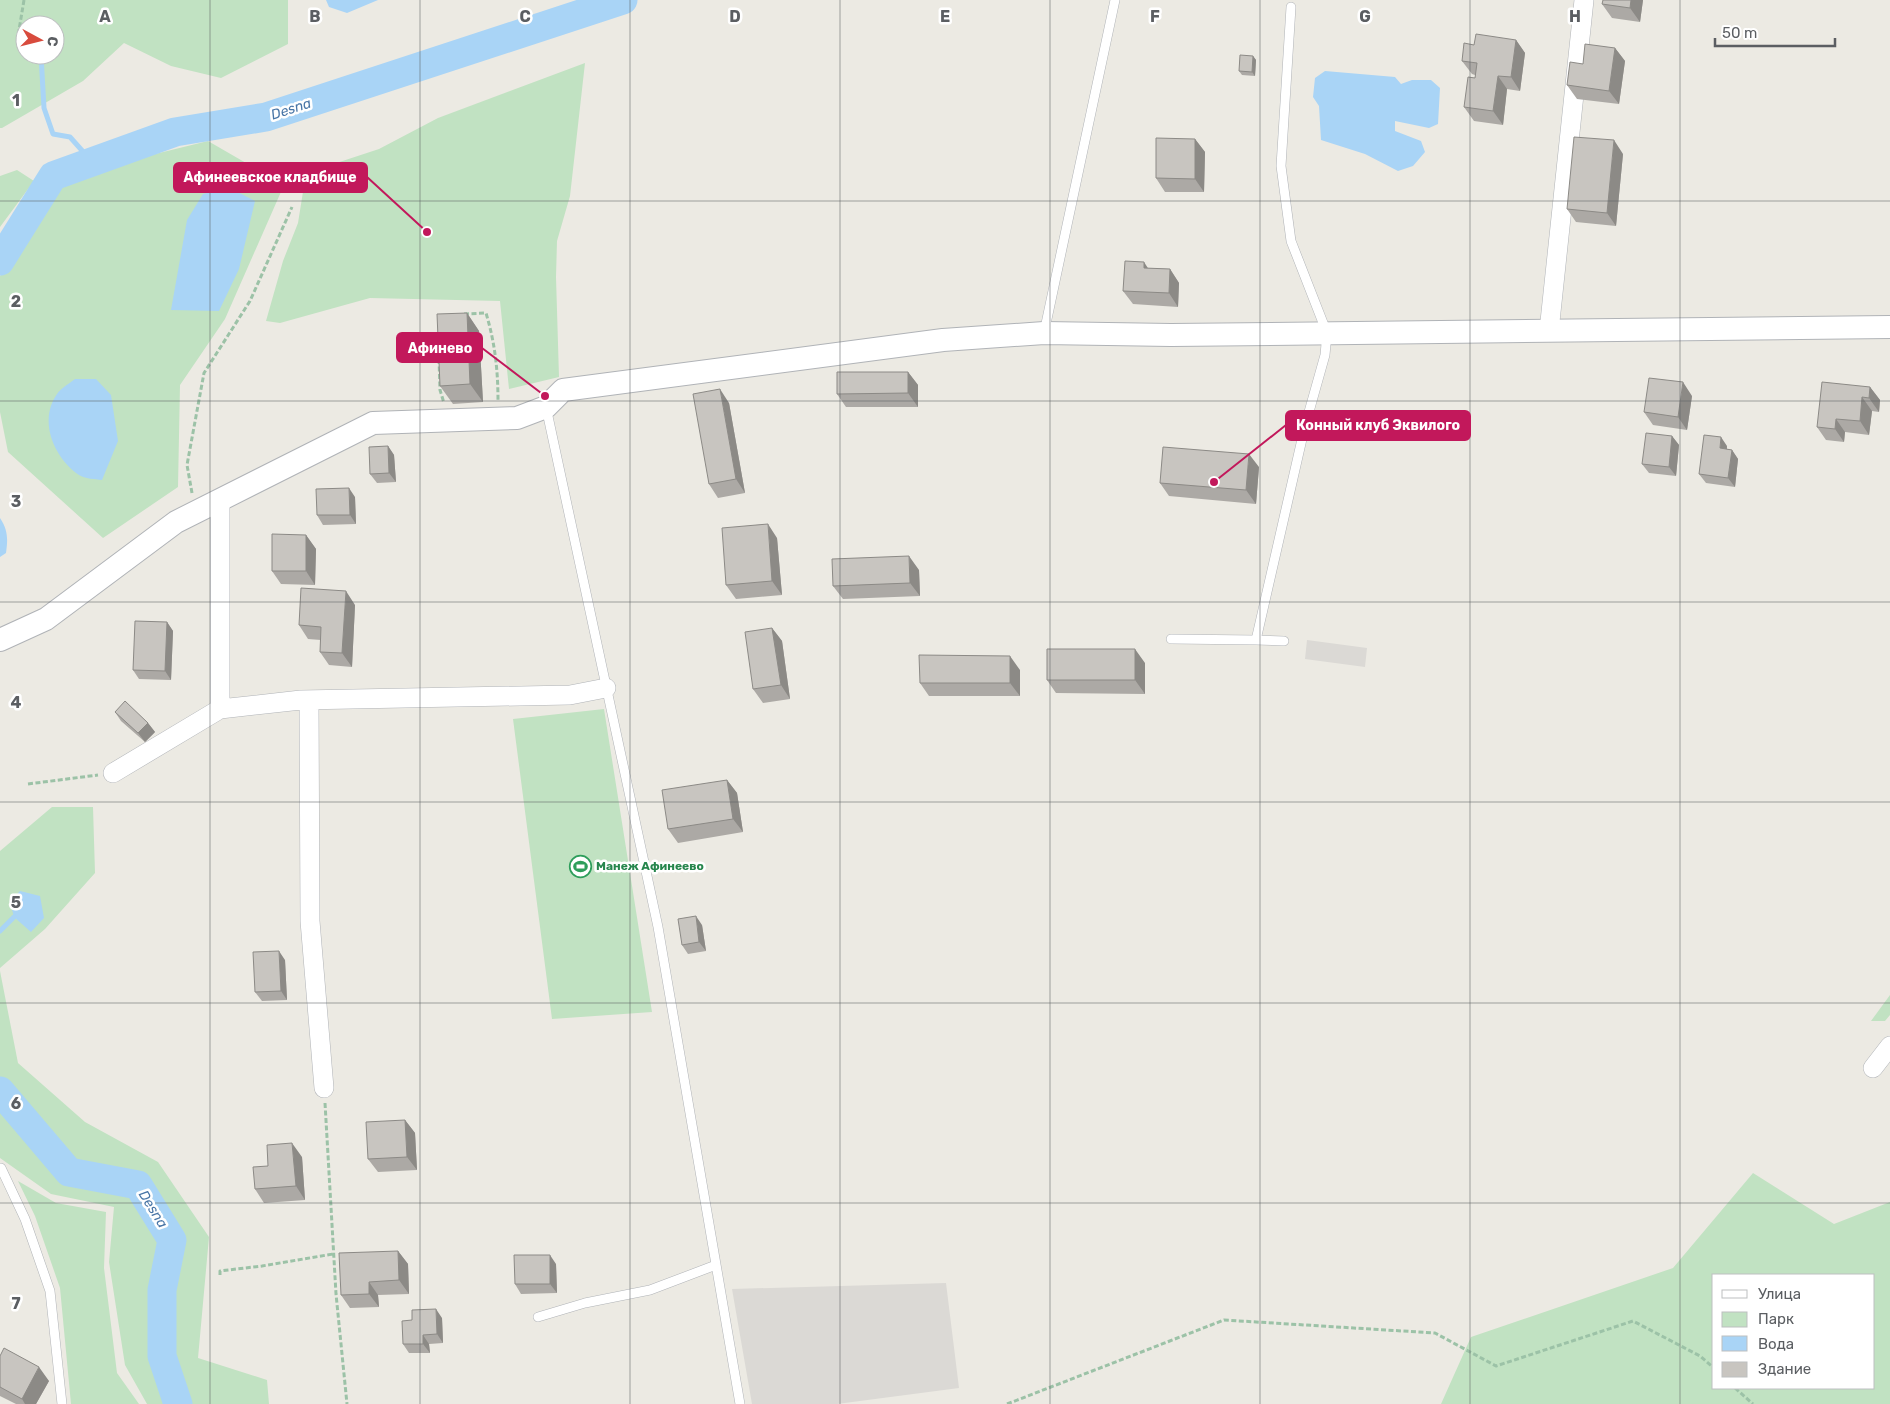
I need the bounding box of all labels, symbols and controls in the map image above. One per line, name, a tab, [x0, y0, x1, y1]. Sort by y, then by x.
text: A	[99, 7, 111, 26]
text: B	[309, 7, 321, 26]
text: C	[519, 7, 531, 26]
text: D	[729, 7, 741, 26]
text: E	[940, 7, 950, 26]
text: F	[1150, 7, 1160, 26]
text: G	[1359, 7, 1371, 26]
text: H	[1569, 7, 1581, 26]
north arrow	[15, 15, 65, 65]
scale bar	[1715, 15, 1835, 47]
text: 50 m	[1722, 24, 1757, 42]
text: С	[43, 36, 61, 48]
text: 1	[12, 91, 20, 110]
water label: Desna	[269, 95, 313, 123]
callout: Афинеевское кладбище	[174, 163, 367, 192]
text: Афинеевское кладбище	[183, 169, 357, 186]
text: 2	[11, 292, 21, 311]
callout: Афинево	[397, 333, 482, 362]
text: Афинево	[408, 340, 472, 357]
callout: Конный клуб Эквилого	[1286, 411, 1470, 440]
text: Конный клуб Эквилого	[1296, 417, 1460, 434]
text: 3	[11, 492, 21, 511]
text: 4	[11, 693, 22, 712]
sports icon: Манеж Афинеево	[568, 854, 592, 878]
place label: Манеж Афинеево	[596, 859, 704, 873]
text: 5	[11, 893, 21, 912]
text: 6	[11, 1094, 21, 1113]
water label: Desna	[135, 1187, 171, 1231]
legend	[1712, 1274, 1875, 1389]
text: Улица	[1758, 1285, 1801, 1303]
text: 7	[11, 1294, 21, 1313]
text: Парк	[1758, 1310, 1794, 1328]
text: Вода	[1758, 1335, 1794, 1353]
text: Здание	[1758, 1360, 1811, 1378]

